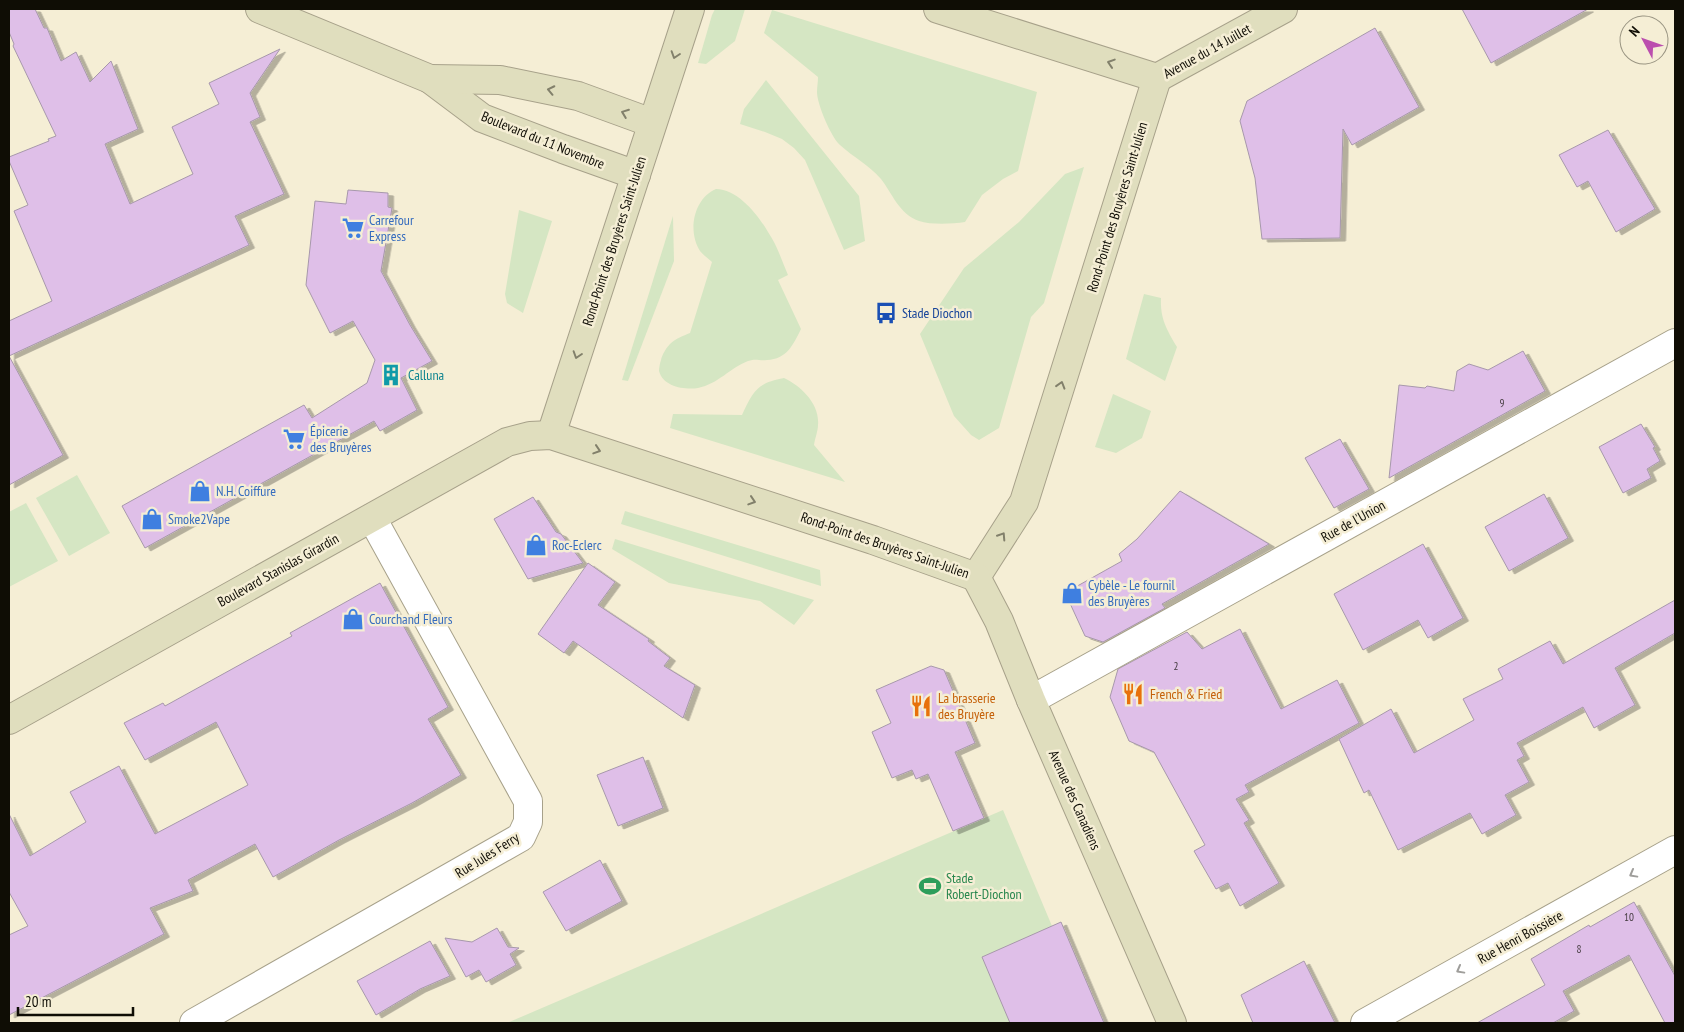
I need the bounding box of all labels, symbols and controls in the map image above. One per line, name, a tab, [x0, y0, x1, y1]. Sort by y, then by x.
north arrow	[1619, 15, 1669, 65]
street label: Avenue du 14 Juillet	[1160, 19, 1254, 83]
text: N	[1625, 23, 1643, 40]
one-way arrow	[670, 50, 680, 59]
one-way arrow	[1107, 59, 1115, 69]
one-way arrow	[546, 85, 555, 96]
street label: Boulevard du 11 Novembre	[479, 107, 608, 173]
one-way arrow	[621, 109, 629, 119]
street label: Rond-Point des Bruyères Saint-Julien	[1083, 120, 1151, 294]
street label: Rond-Point des Bruyères Saint-Julien	[578, 154, 650, 328]
place label: Carrefour Express	[369, 211, 414, 245]
supermarket icon: Carrefour Express	[340, 215, 366, 241]
bus stop icon: Stade Diochon	[873, 300, 899, 326]
place label: Stade Diochon	[902, 304, 972, 322]
one-way arrow	[573, 350, 583, 358]
building icon: Calluna	[378, 362, 404, 388]
place label: Calluna	[408, 366, 444, 384]
one-way arrow	[1055, 382, 1065, 390]
house number: 9	[1500, 396, 1505, 410]
place label: Épicerie des Bruyères	[310, 422, 372, 456]
supermarket icon: Épicerie des Bruyères	[281, 426, 307, 452]
one-way arrow	[593, 444, 601, 454]
shop icon: N.H. Coiffure	[187, 478, 213, 504]
place label: N.H. Coiffure	[216, 482, 276, 500]
one-way arrow	[747, 495, 755, 505]
street label: Rue de l'Union	[1318, 496, 1388, 546]
shop icon: Smoke2Vape	[139, 506, 165, 532]
street label: Rond-Point des Bruyères Saint-Julien	[798, 508, 972, 582]
place label: Smoke2Vape	[168, 510, 230, 528]
street label: Boulevard Stanislas Girardin	[214, 529, 342, 611]
shop icon: Roc-Eclerc	[523, 532, 549, 558]
one-way arrow	[996, 532, 1006, 541]
place label: Roc-Eclerc	[552, 536, 602, 554]
place label: Cybèle - Le fournil des Bruyères	[1088, 576, 1176, 610]
shop icon: Cybèle - Le fournil des Bruyères	[1059, 580, 1085, 606]
shop icon: Courchand Fleurs	[340, 606, 366, 632]
place label: Courchand Fleurs	[369, 610, 453, 628]
house number: 2	[1174, 659, 1179, 673]
restaurant icon: French & Fried	[1120, 681, 1146, 707]
place label: French & Fried	[1150, 685, 1222, 703]
place label: La brasserie des Bruyère	[938, 689, 996, 723]
restaurant icon: La brasserie des Bruyère	[908, 693, 934, 719]
street label: Avenue des Canadiens	[1045, 747, 1105, 853]
street label: Rue Jules Ferry	[452, 828, 523, 882]
one-way arrow	[1629, 868, 1638, 878]
place label: Stade Robert-Diochon	[946, 869, 1022, 903]
sports icon: Stade Robert-Diochon	[917, 873, 943, 899]
street label: Rue Henri Boissière	[1474, 906, 1566, 968]
house number: 10	[1624, 910, 1634, 924]
house number: 8	[1577, 942, 1582, 956]
one-way arrow	[1456, 964, 1465, 974]
scale bar	[18, 984, 132, 1016]
text: 20 m	[25, 992, 51, 1011]

